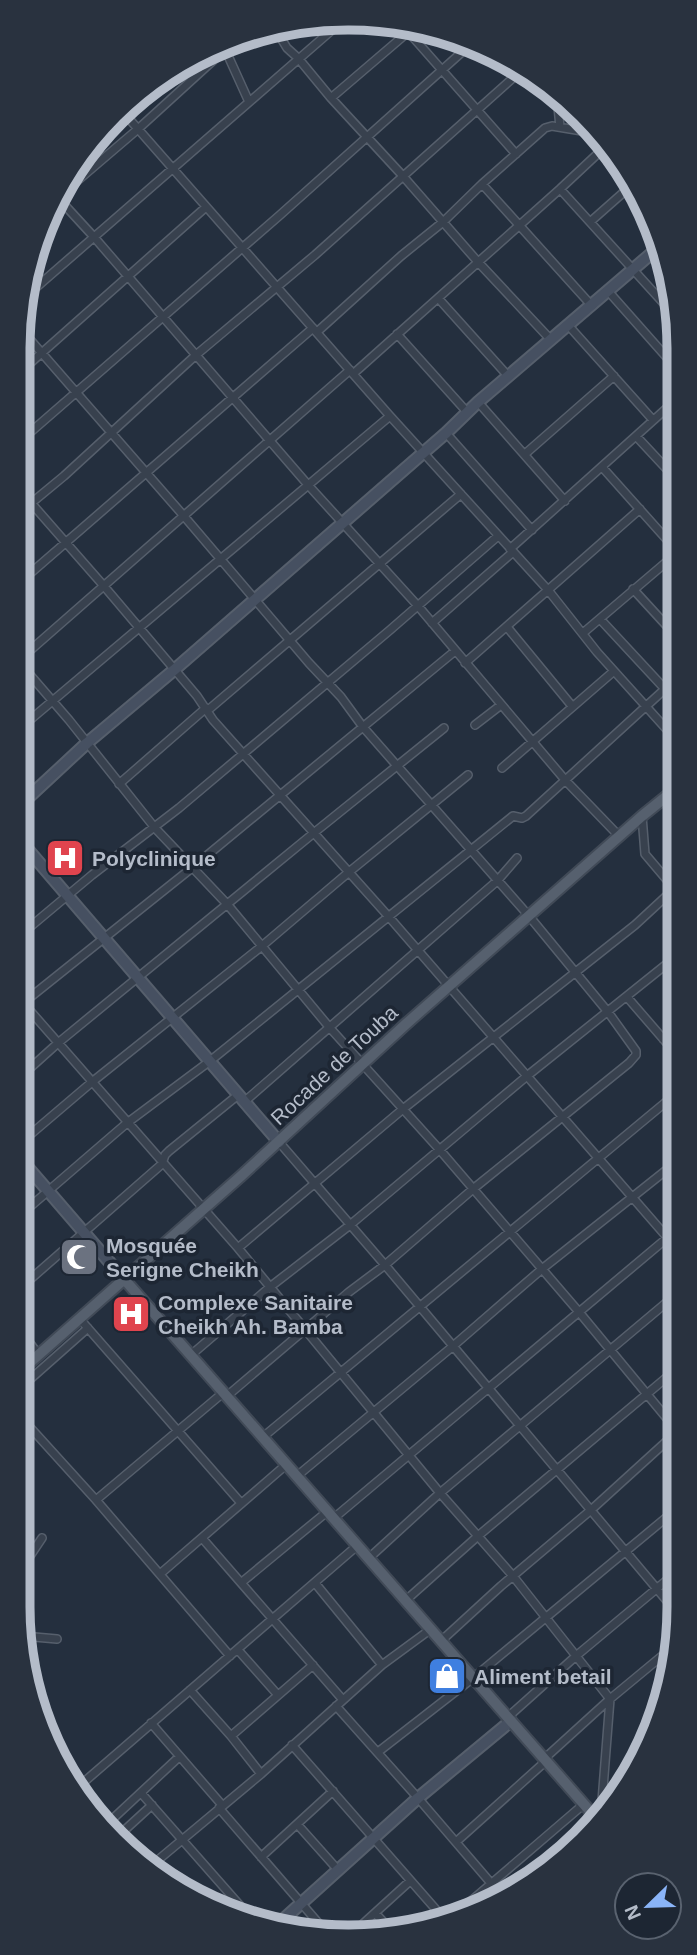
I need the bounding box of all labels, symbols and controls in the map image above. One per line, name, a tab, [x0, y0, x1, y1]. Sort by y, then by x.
hospital icon: Polyclinique	[44, 837, 86, 879]
place label: Polyclinique	[92, 847, 216, 870]
street label: Rocade de Touba	[266, 1000, 402, 1129]
place label: Mosquée Serigne Cheikh	[106, 1234, 259, 1281]
mosque icon: Mosquée Serigne Cheikh	[58, 1236, 100, 1278]
place label: Complexe Sanitaire Cheikh Ah. Bamba	[158, 1291, 353, 1338]
hospital icon: Complexe Sanitaire Cheikh Ah. Bamba	[110, 1293, 152, 1335]
shop icon: Aliment betail	[426, 1655, 468, 1697]
place label: Aliment betail	[474, 1665, 612, 1688]
north arrow	[613, 1871, 683, 1941]
text: N	[620, 1902, 645, 1923]

